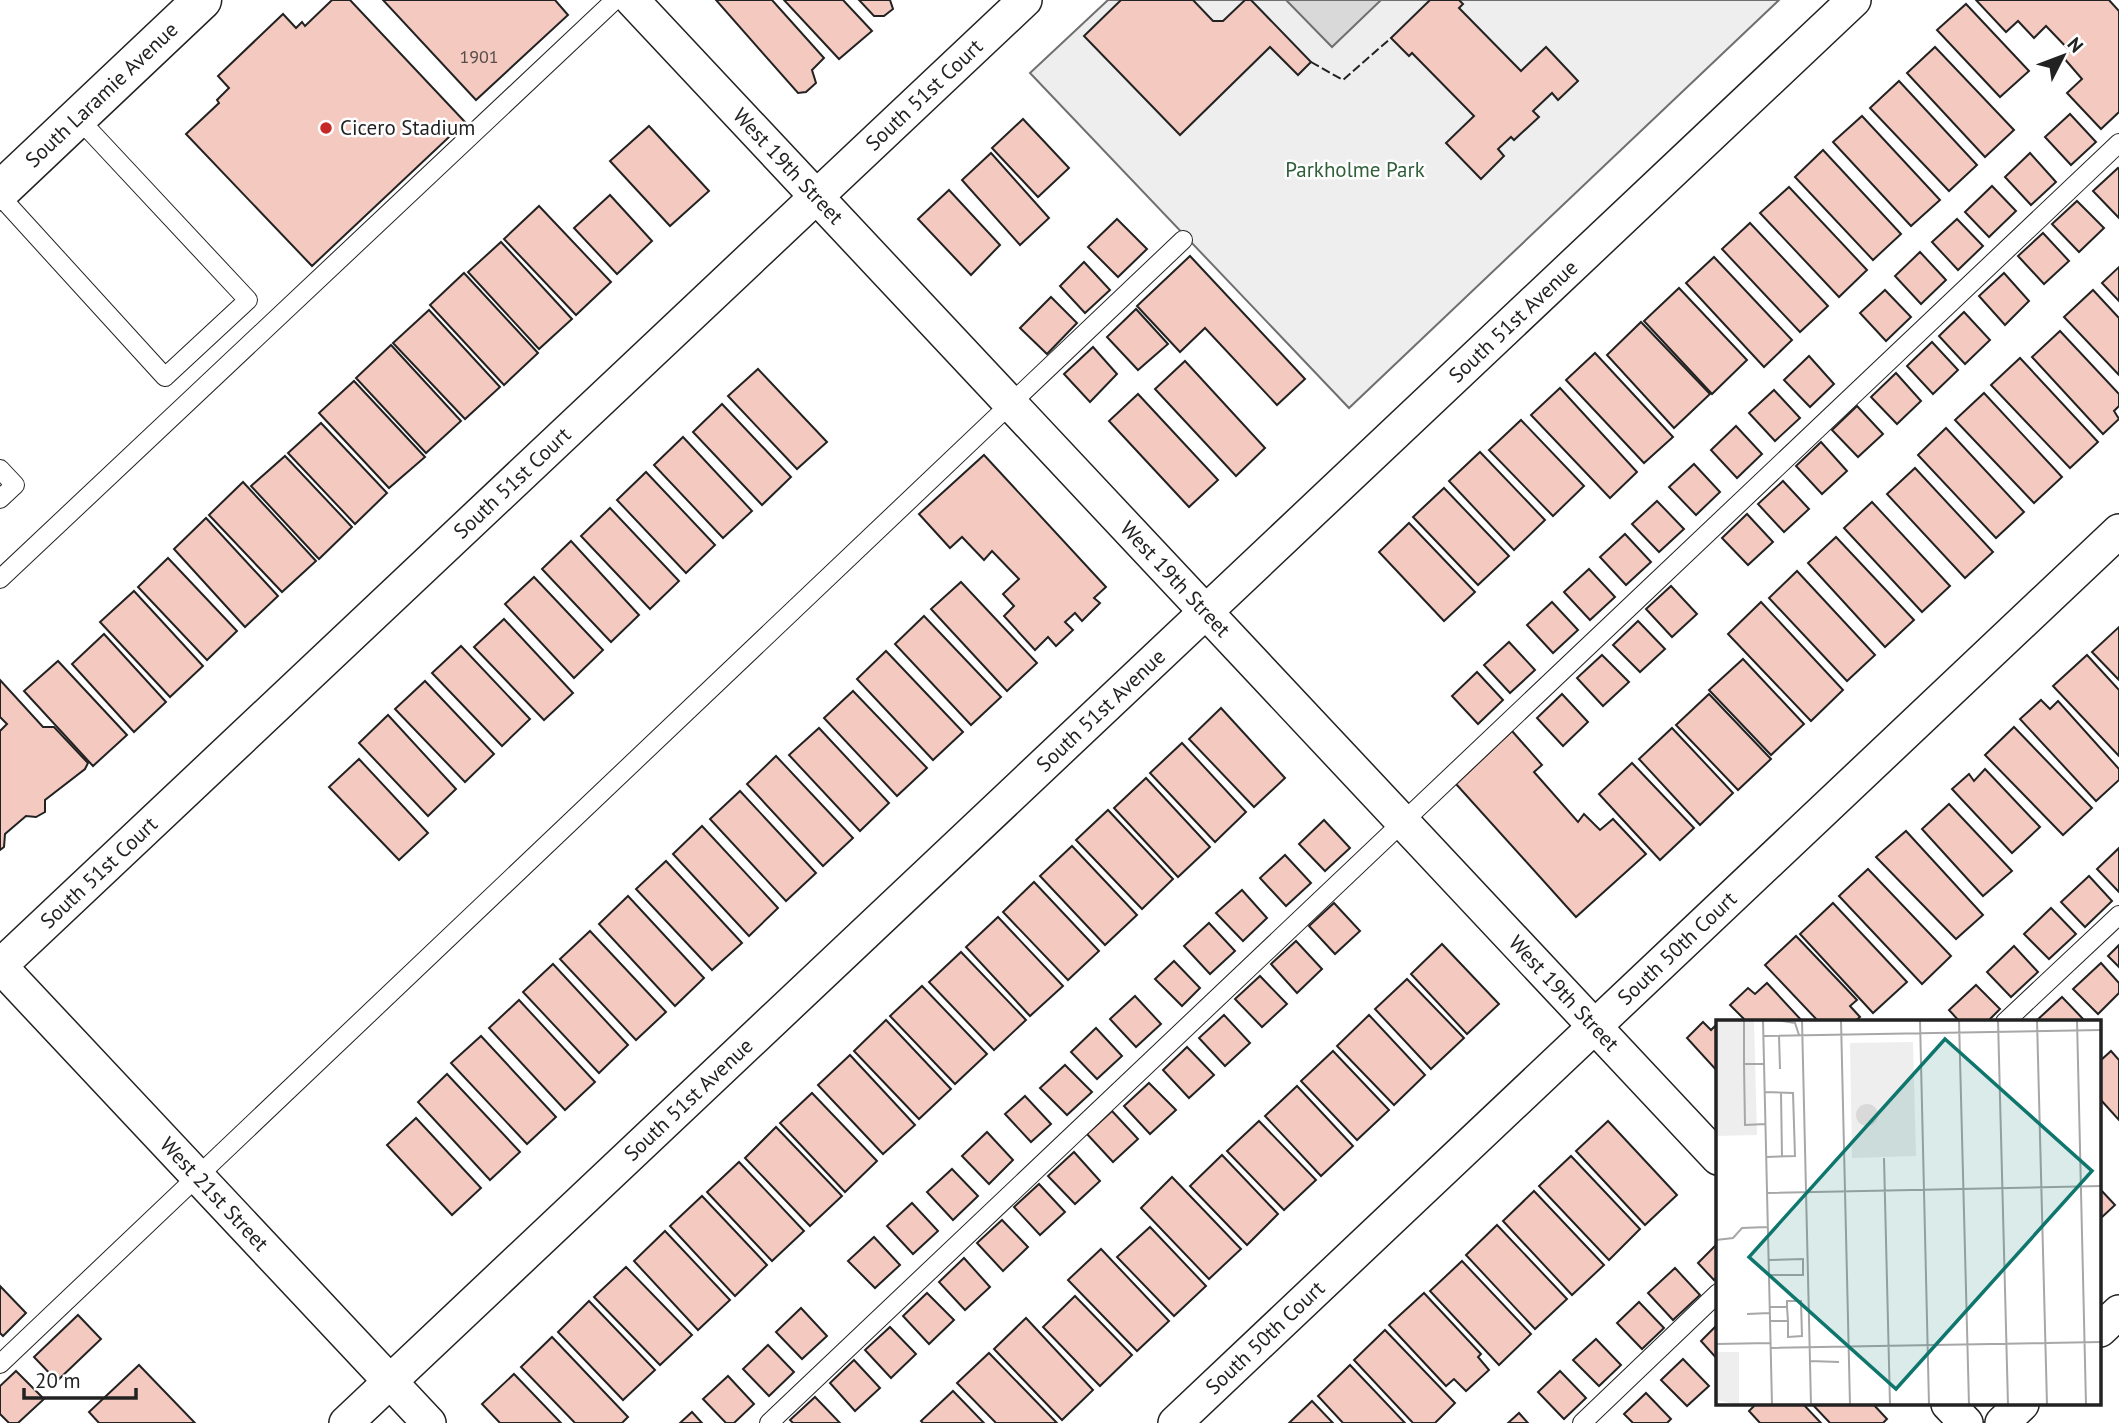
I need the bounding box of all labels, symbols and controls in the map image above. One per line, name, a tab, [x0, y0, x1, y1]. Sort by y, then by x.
street label: South Laramie Avenue	[19, 16, 183, 173]
north arrow	[2028, 21, 2098, 91]
text: N	[2063, 32, 2089, 57]
street label: South 51st Court	[860, 33, 988, 156]
house number: 1901	[459, 45, 499, 68]
street label: West 19th Street	[727, 102, 849, 230]
place label: Cicero Stadium	[340, 114, 475, 141]
marker: Cicero Stadium	[318, 120, 334, 136]
park label: Parkholme Park	[1285, 156, 1425, 183]
street label: South 51st Avenue	[1443, 254, 1583, 388]
street label: South 51st Court	[448, 421, 576, 544]
street label: West 19th Street	[1115, 515, 1237, 643]
street label: South 51st Avenue	[1030, 643, 1171, 778]
street label: South 51st Court	[34, 811, 163, 934]
street label: South 50th Court	[1612, 885, 1742, 1011]
street label: West 19th Street	[1503, 929, 1625, 1057]
inset map	[1716, 1020, 2102, 1406]
street label: South 51st Avenue	[618, 1032, 758, 1167]
street label: West 21st Street	[154, 1131, 275, 1257]
street label: South 50th Court	[1200, 1275, 1330, 1400]
scale bar	[24, 1356, 136, 1400]
text: 20 m	[35, 1367, 81, 1394]

